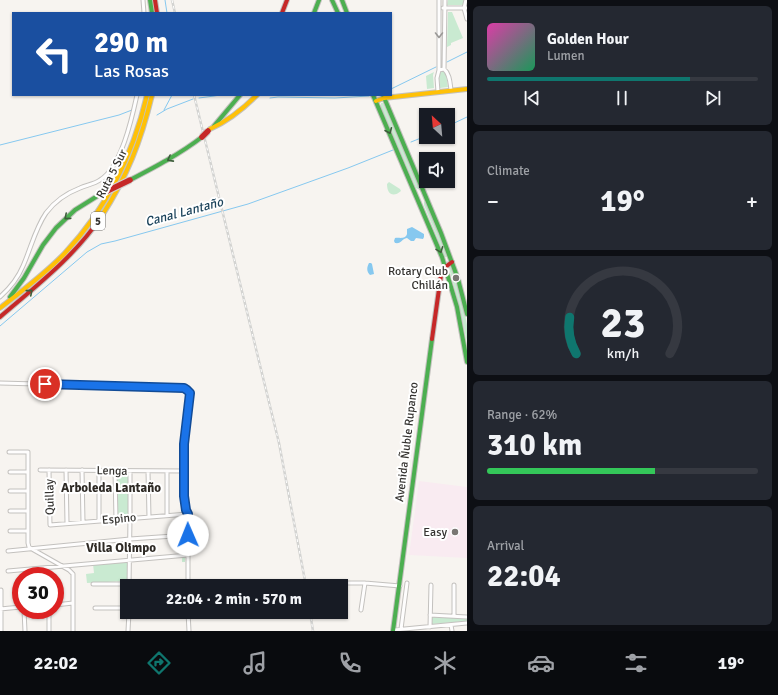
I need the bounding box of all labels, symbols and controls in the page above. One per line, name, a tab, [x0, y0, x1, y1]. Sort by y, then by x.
text: 290 m	[94, 26, 168, 60]
icon: left	[28, 28, 80, 80]
text: Golden Hour	[547, 30, 629, 48]
one-way arrow	[435, 32, 443, 38]
text: Lumen	[547, 48, 585, 64]
text: Las Rosas	[94, 60, 169, 82]
icon: previous	[521, 87, 543, 109]
icon: pause	[611, 87, 633, 109]
icon: next	[702, 87, 724, 109]
north arrow	[419, 108, 455, 144]
map controls	[419, 108, 455, 188]
one-way arrow	[384, 127, 392, 134]
street label: Ruta 5 Sur	[93, 146, 131, 201]
button: sound	[419, 152, 455, 188]
one-way arrow	[167, 154, 174, 162]
text: Climate	[487, 163, 530, 179]
text: 19°	[600, 183, 645, 220]
text: −	[487, 188, 499, 215]
text: +	[746, 188, 758, 215]
water label: Canal Lantaño	[143, 194, 226, 230]
one-way arrow	[64, 212, 71, 219]
road number: 5	[91, 212, 105, 230]
one-way arrow	[435, 247, 443, 254]
place label: Rotary Club Chillán	[388, 264, 448, 293]
marker: Rotary Club Chillán	[451, 273, 461, 283]
one-way arrow	[25, 289, 33, 296]
text: 23	[600, 297, 645, 348]
text: km/h	[606, 344, 639, 361]
pin	[28, 367, 62, 401]
icon: arrive	[34, 373, 56, 395]
street label: Avenida Ñuble Rupanco	[392, 381, 422, 503]
text: Range · 62%	[487, 407, 557, 423]
text: 310 km	[487, 427, 582, 464]
street label: Lenga	[96, 463, 128, 479]
street label: Quillay	[42, 478, 58, 515]
district label: Arboleda Lantaño	[61, 480, 161, 496]
street label: Espino	[101, 510, 137, 528]
position arrow	[167, 514, 209, 556]
place label: Easy	[423, 525, 447, 540]
marker: Easy	[450, 527, 460, 537]
text: Arrival	[487, 538, 524, 554]
district label: Villa Olimpo	[86, 540, 156, 556]
text: 22:04	[487, 558, 561, 595]
speed limit sign: 30	[12, 567, 64, 619]
text: 22:04 · 2 min · 570 m	[166, 590, 302, 608]
icon: directions	[145, 649, 173, 677]
icon: music	[241, 649, 269, 677]
icon: phone	[336, 649, 364, 677]
icon: climate	[431, 649, 459, 677]
icon: car	[527, 649, 555, 677]
icon: filters	[622, 649, 650, 677]
text: 22:02	[34, 652, 78, 674]
text: 19°	[718, 652, 744, 674]

